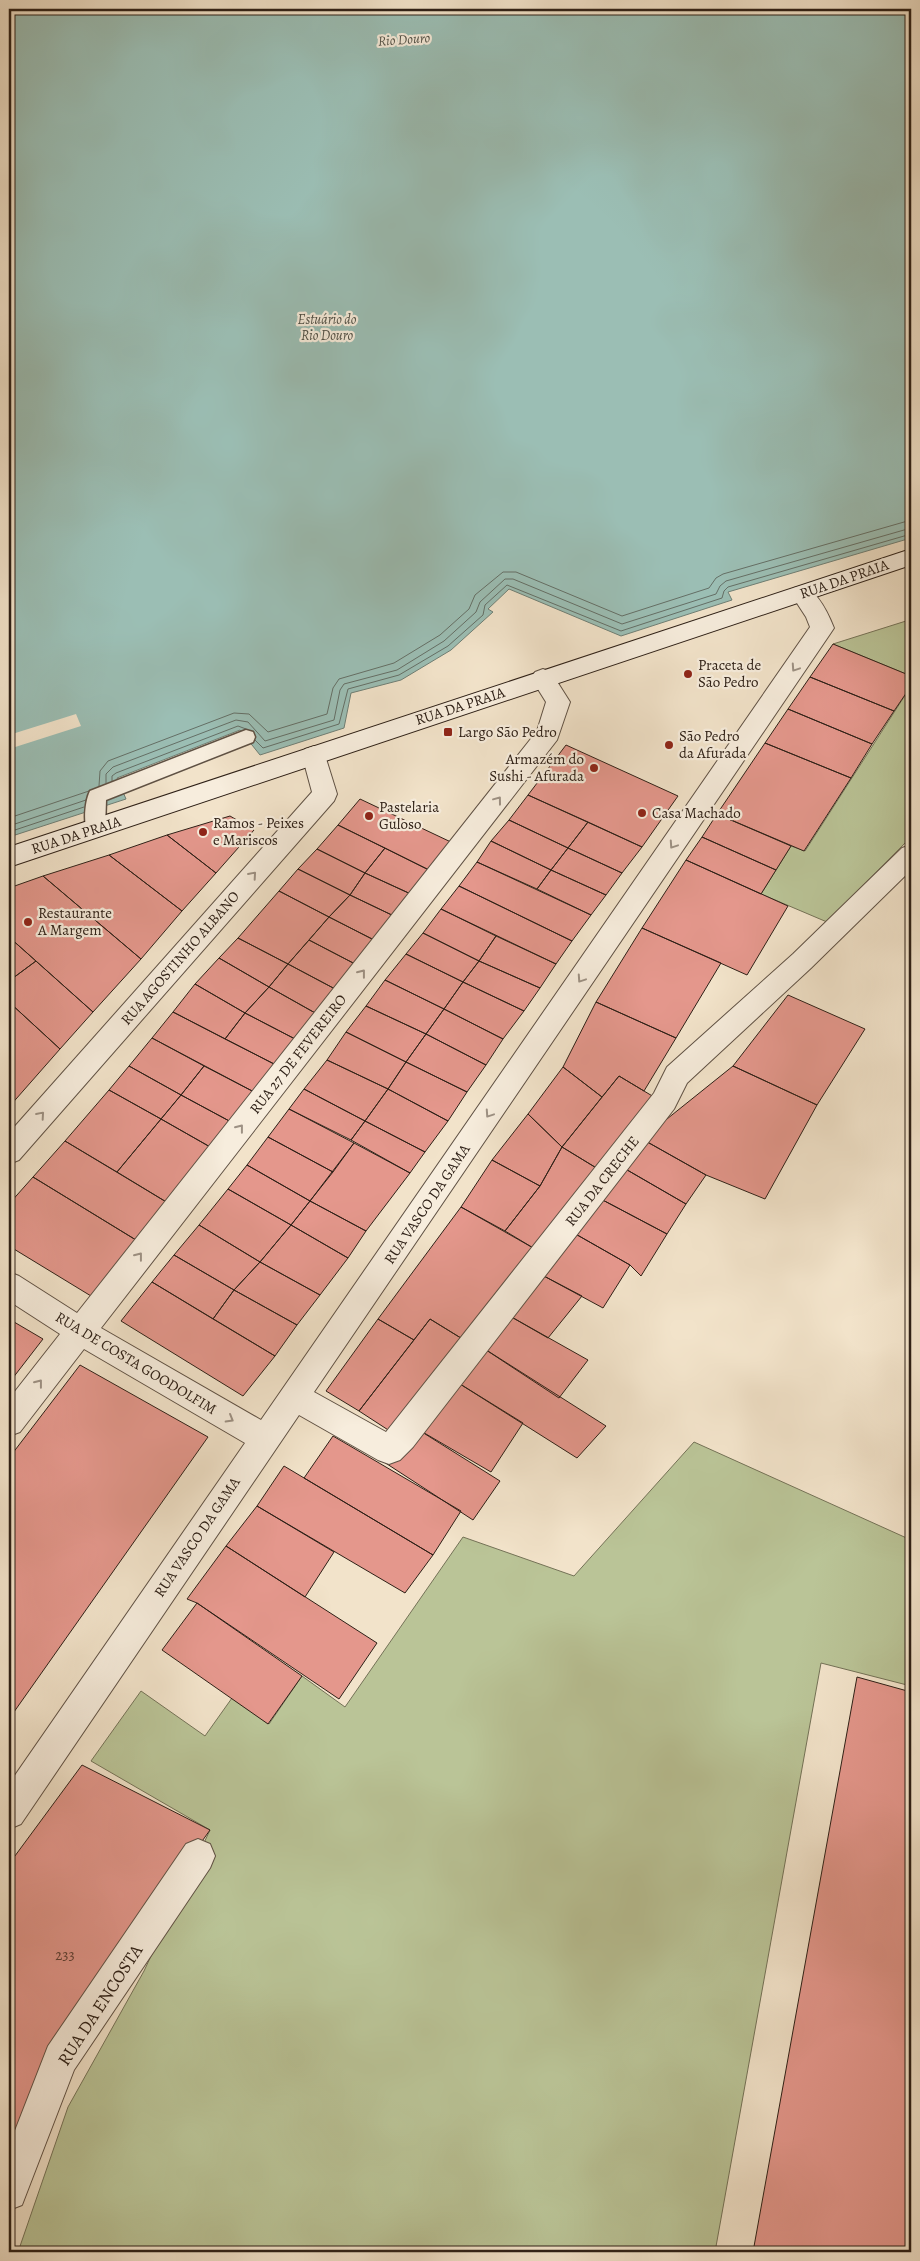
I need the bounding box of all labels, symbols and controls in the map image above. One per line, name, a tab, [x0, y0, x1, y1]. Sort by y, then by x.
water label: Rio Douro	[377, 28, 431, 51]
water label: Estuário do Rio Douro	[298, 310, 357, 345]
street label: RUA DA PRAIA	[797, 554, 891, 604]
place label: Praceta de São Pedro	[698, 655, 762, 692]
one-way arrow	[792, 662, 801, 672]
marker: Praceta de São Pedro	[682, 668, 694, 680]
street label: RUA DA PRAIA	[413, 682, 508, 730]
place label: Largo São Pedro	[458, 722, 557, 742]
marker: Largo São Pedro	[442, 726, 454, 738]
place label: São Pedro da Afurada	[679, 726, 746, 763]
marker: São Pedro da Afurada	[663, 739, 675, 751]
place label: Armazém do Sushi - Afurada	[489, 749, 584, 786]
marker: Armazém do Sushi - Afurada	[588, 762, 600, 774]
one-way arrow	[492, 796, 501, 806]
place label: Pastelaria Guloso	[379, 797, 439, 834]
place label: Casa Machado	[652, 803, 741, 823]
marker: Casa Machado	[636, 807, 648, 819]
marker: Pastelaria Guloso	[363, 810, 375, 822]
street label: RUA DA PRAIA	[29, 811, 124, 859]
place label: Ramos - Peixes e Mariscos	[213, 813, 304, 850]
marker: Ramos - Peixes e Mariscos	[197, 826, 209, 838]
one-way arrow	[670, 840, 679, 849]
one-way arrow	[247, 872, 256, 881]
street label: RUA AGOSTINHO ALBANO	[116, 887, 244, 1029]
place label: Restaurante A Margem	[37, 903, 112, 940]
marker: Restaurante A Margem	[22, 916, 34, 928]
one-way arrow	[357, 970, 365, 979]
one-way arrow	[578, 974, 587, 983]
street label: RUA 27 DE FEVEREIRO	[245, 990, 351, 1118]
one-way arrow	[486, 1108, 496, 1117]
one-way arrow	[35, 1112, 44, 1121]
one-way arrow	[234, 1124, 243, 1134]
street label: RUA DA CRECHE	[560, 1132, 644, 1230]
street label: RUA VASCO DA GAMA	[379, 1140, 475, 1268]
one-way arrow	[134, 1252, 143, 1261]
street label: RUA DE COSTA GOODOLFIM	[52, 1307, 220, 1419]
one-way arrow	[33, 1380, 41, 1389]
one-way arrow	[225, 1412, 234, 1422]
street label: RUA VASCO DA GAMA	[149, 1473, 245, 1601]
street label: RUA DA ENCOSTA	[52, 1939, 148, 2070]
house number: 233	[55, 1945, 75, 1965]

